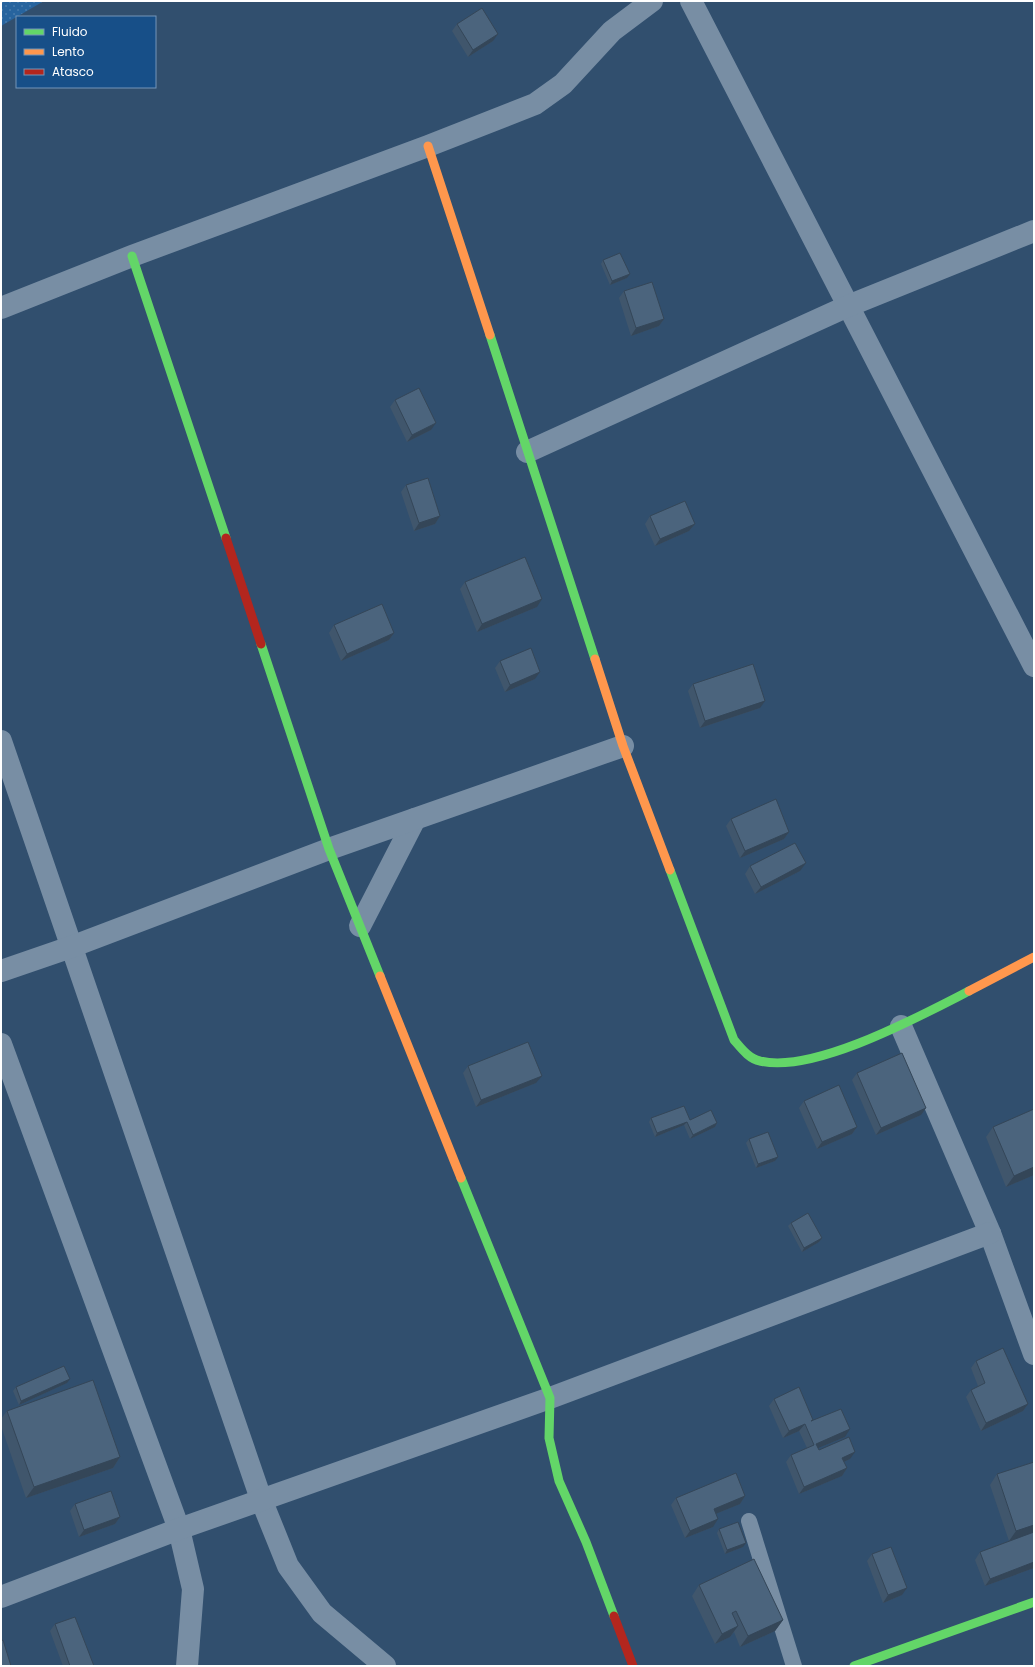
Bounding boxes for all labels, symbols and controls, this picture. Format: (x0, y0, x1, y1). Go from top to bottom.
legend (16, 16, 156, 88)
text: Fluido (52, 23, 88, 40)
text: Lento (52, 43, 85, 60)
text: Atasco (52, 63, 94, 80)

